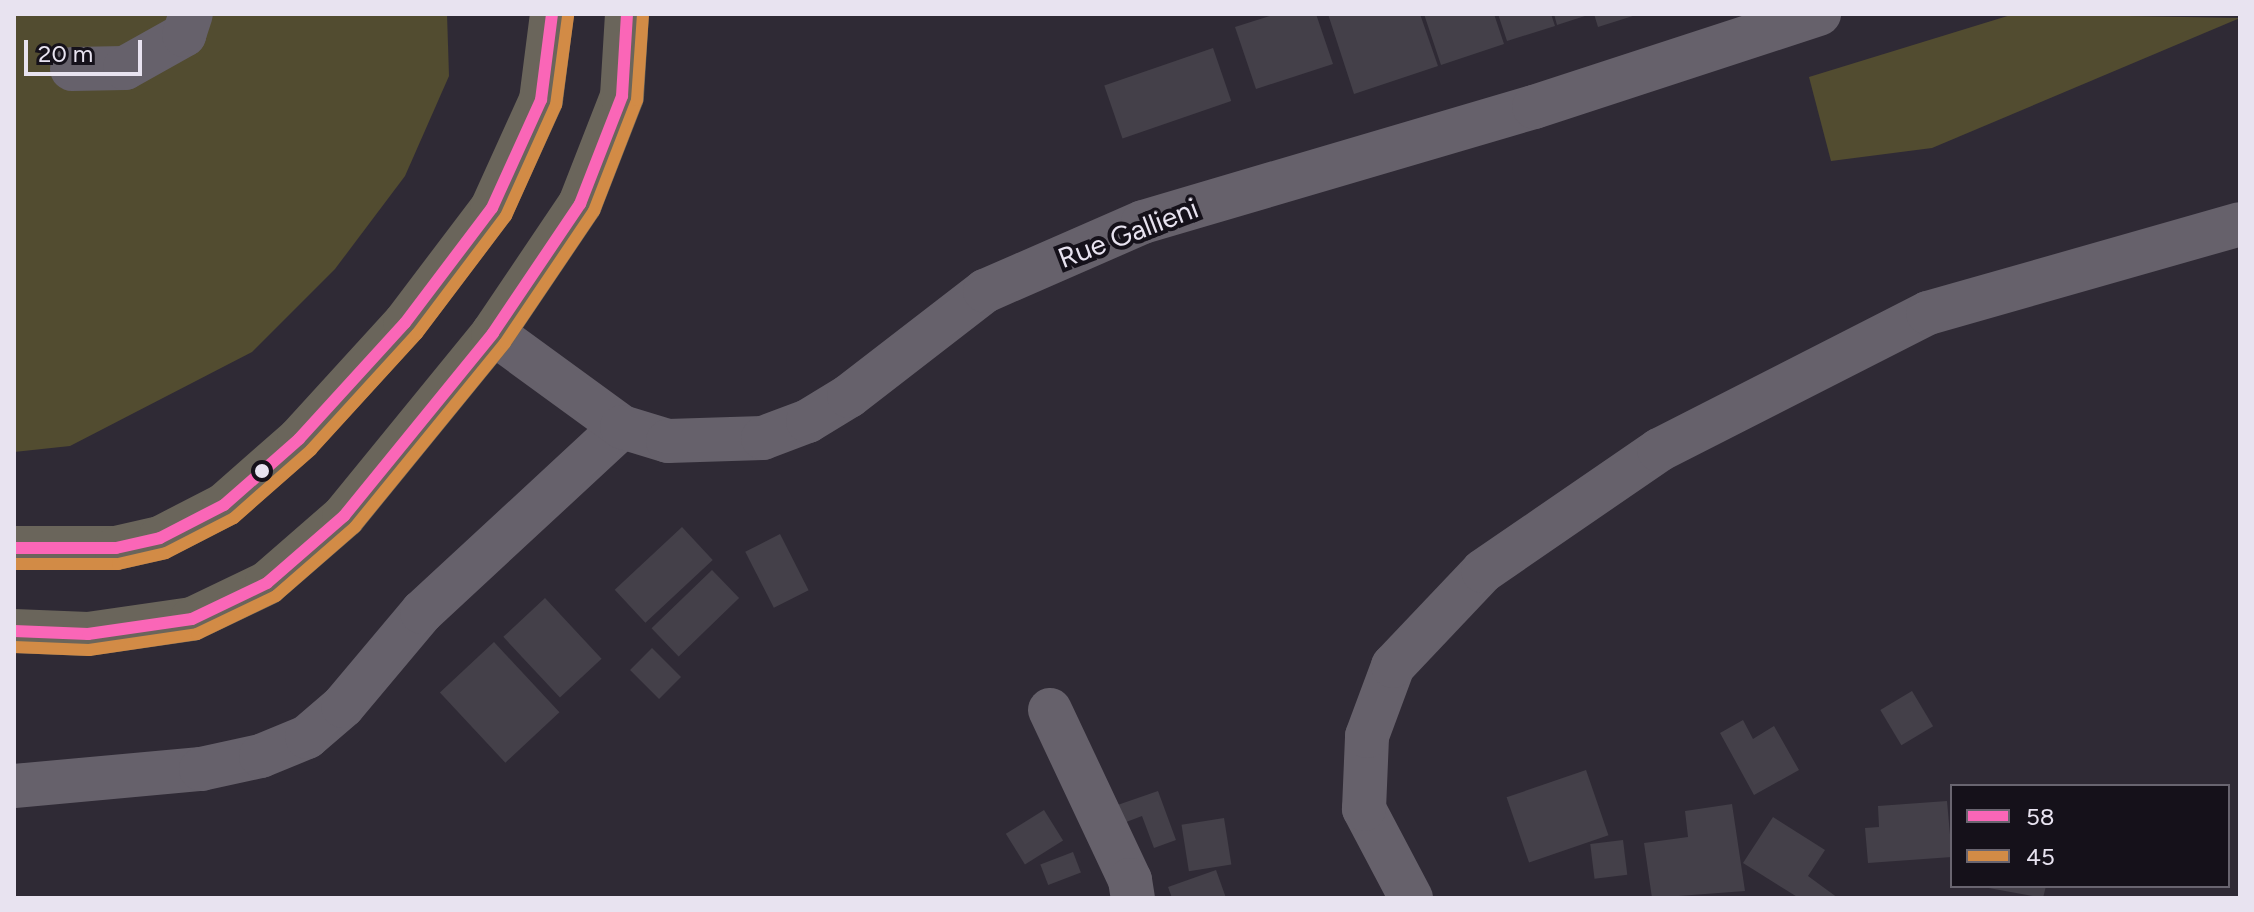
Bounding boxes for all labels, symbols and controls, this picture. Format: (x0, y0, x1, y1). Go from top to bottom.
scale bar (28, 24, 146, 74)
text: 20 m (38, 39, 93, 68)
street label: Rue Gallieni (1053, 191, 1203, 275)
unlabelled marker (254, 463, 270, 479)
legend (1950, 784, 2230, 888)
text: 58 (2026, 802, 2055, 831)
text: 45 (2026, 842, 2055, 871)

